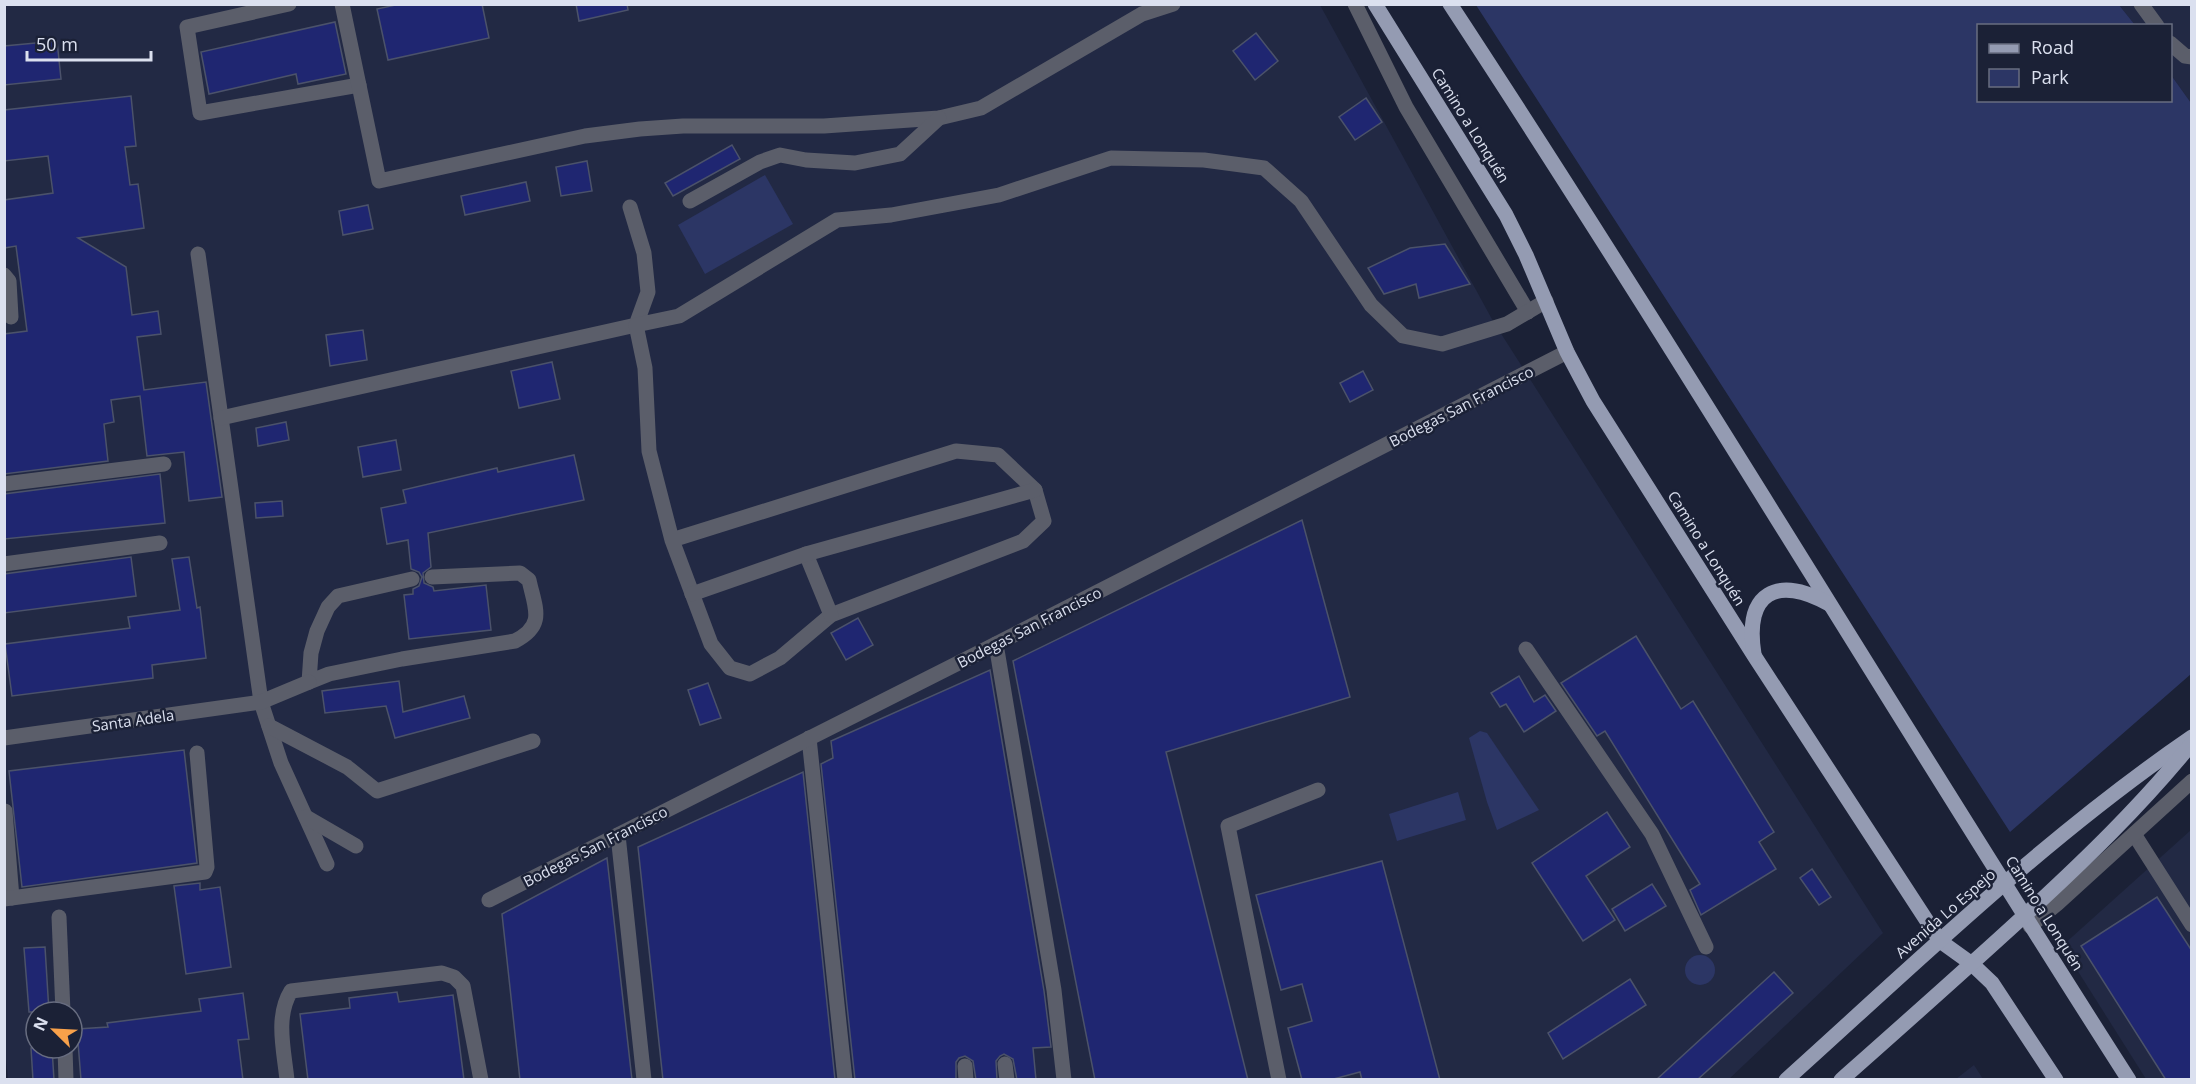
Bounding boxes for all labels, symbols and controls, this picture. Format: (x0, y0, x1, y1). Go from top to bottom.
scale bar (27, 24, 152, 62)
legend (1977, 24, 2172, 102)
text: 50 m (36, 32, 78, 56)
text: Road (2031, 35, 2074, 59)
street label: Camino a Lonquén (1428, 64, 1514, 186)
text: Park (2031, 65, 2069, 89)
street label: Bodegas San Francisco (1386, 361, 1536, 451)
street label: Camino a Lonquén (1664, 487, 1750, 609)
street label: Bodegas San Francisco (954, 582, 1104, 672)
street label: Santa Adela (91, 704, 175, 736)
street label: Bodegas San Francisco (520, 801, 670, 891)
street label: Camino a Lonquén (2002, 852, 2088, 974)
street label: Avenida Lo Espejo (1891, 864, 1999, 962)
north arrow (24, 1000, 84, 1060)
text: N (28, 1013, 53, 1034)

